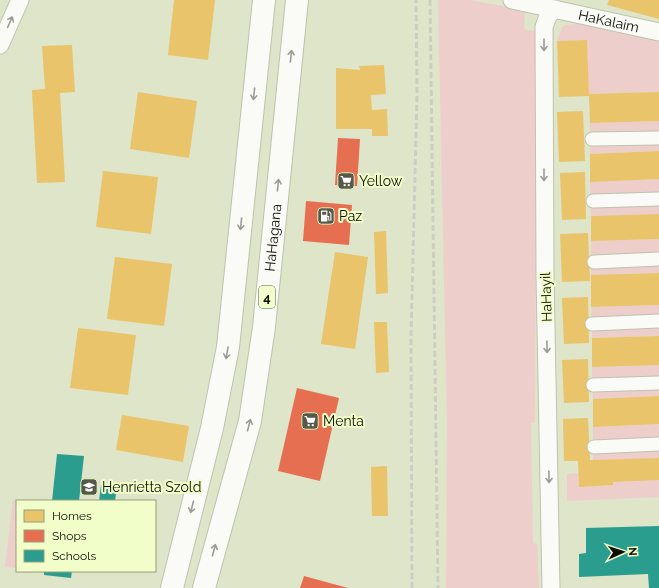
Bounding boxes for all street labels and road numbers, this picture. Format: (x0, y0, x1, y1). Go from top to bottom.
street label: HaKalaim (577, 7, 641, 35)
street label: HaHagana (262, 203, 284, 272)
street label: HaHayil (537, 272, 555, 322)
road number: 4 (259, 286, 275, 308)

